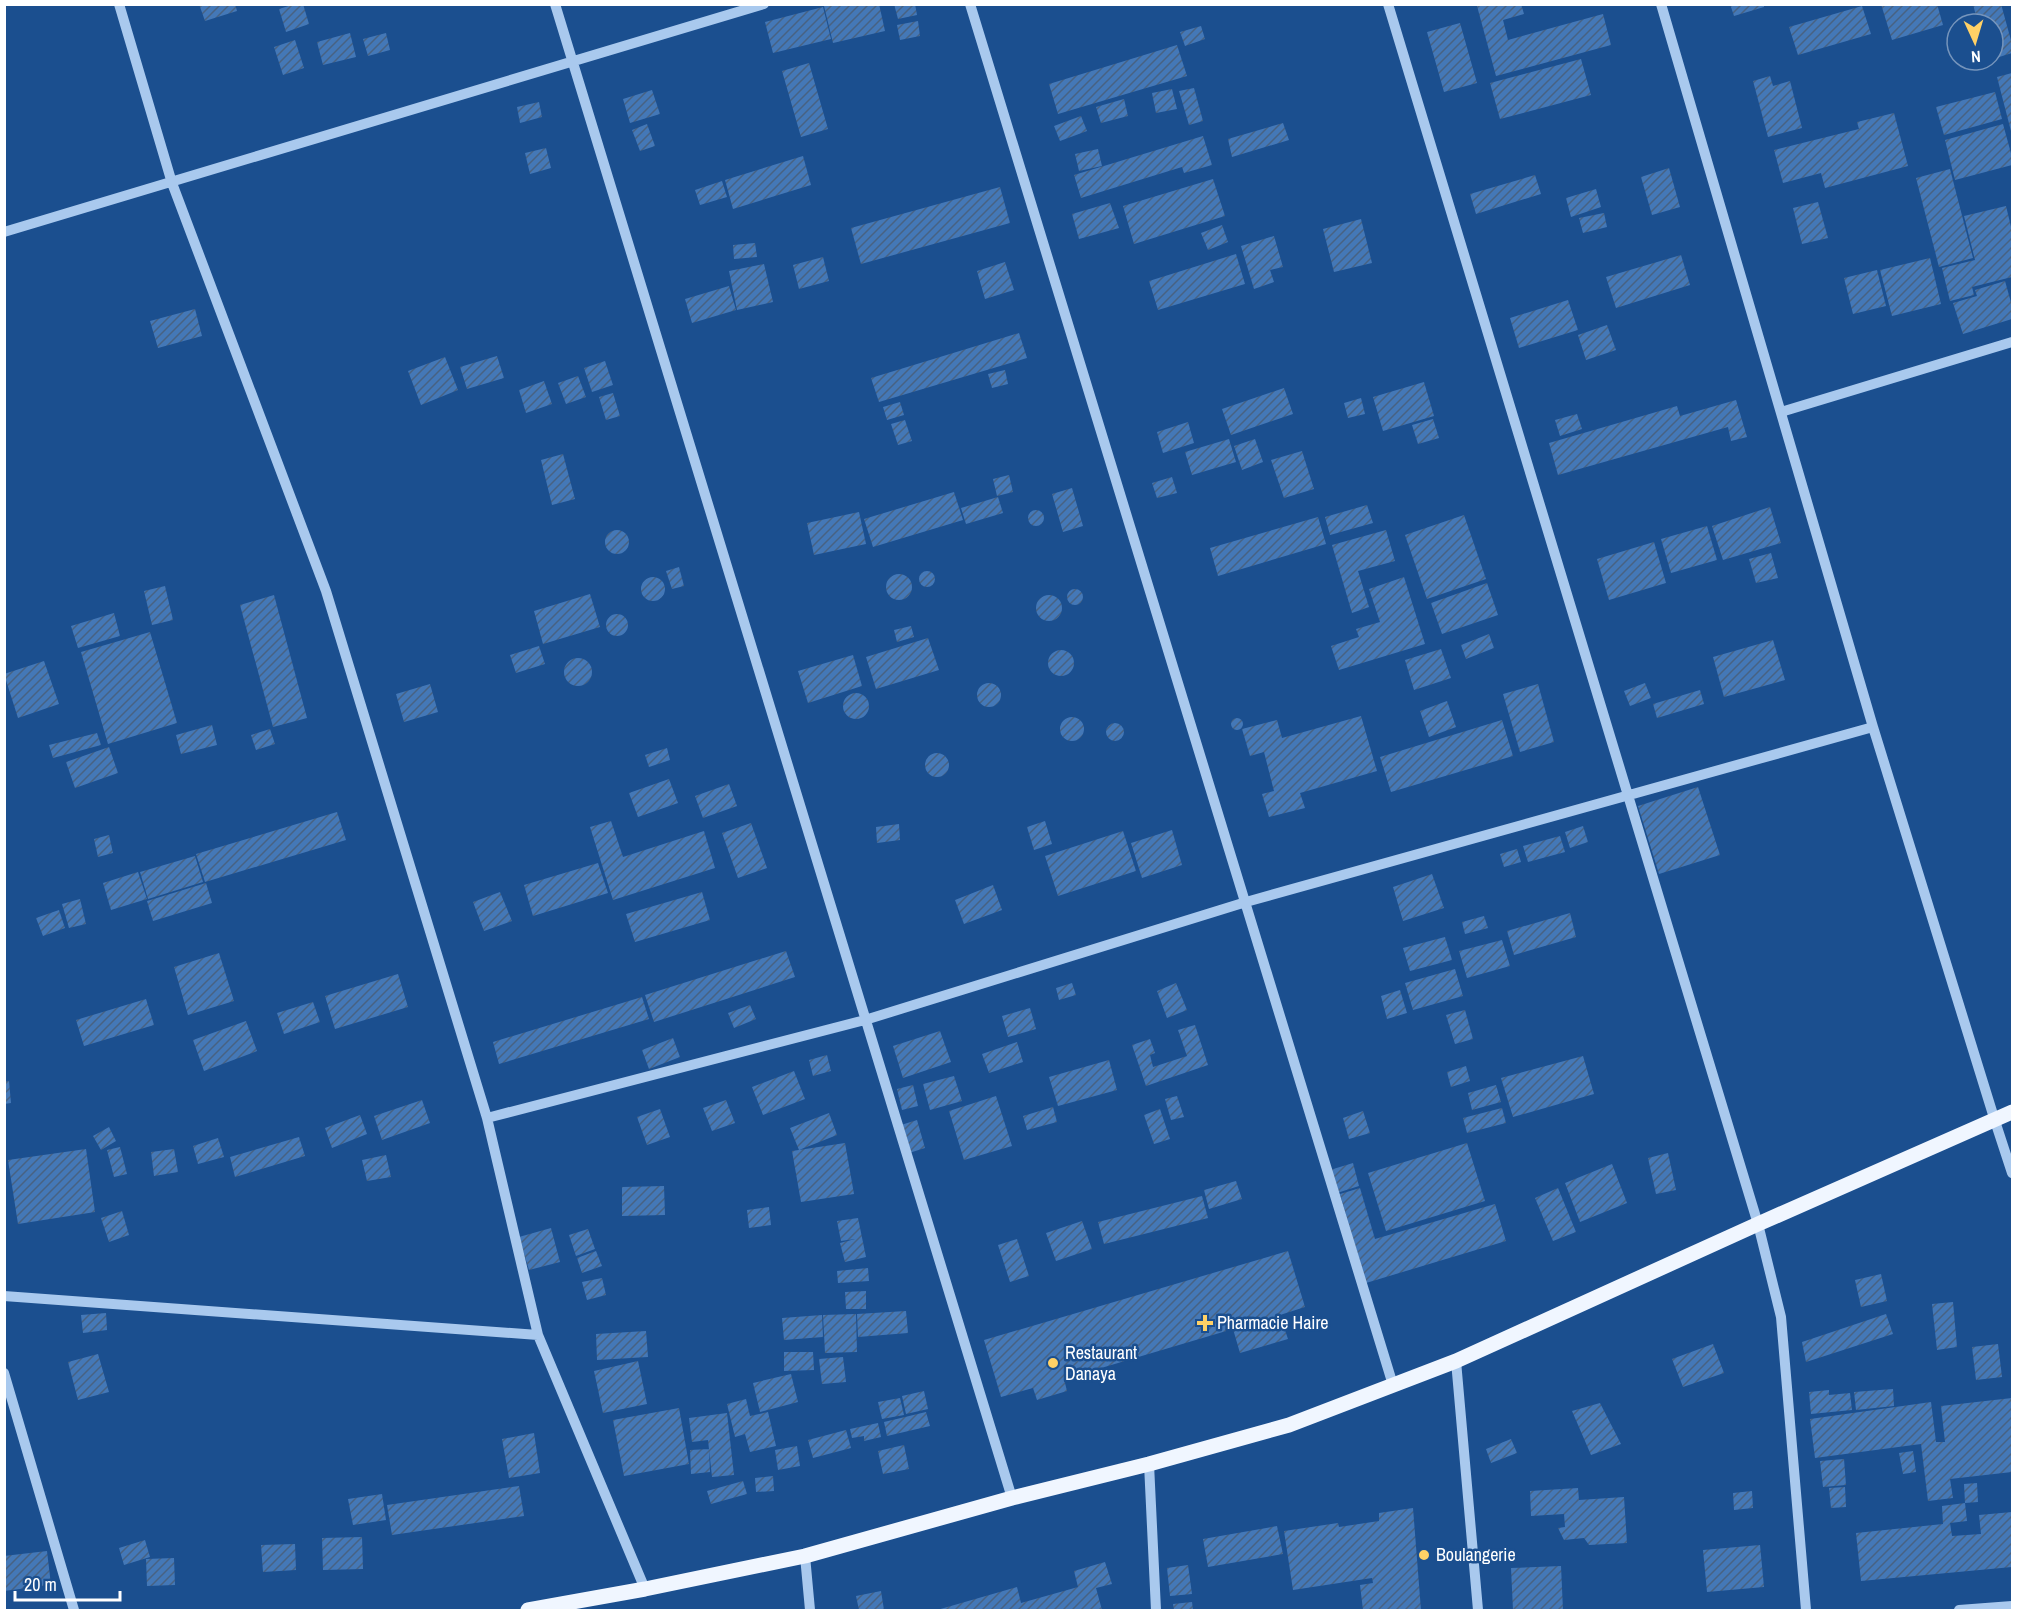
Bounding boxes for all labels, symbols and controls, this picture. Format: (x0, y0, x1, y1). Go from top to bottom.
north arrow (1945, 12, 2005, 72)
text: N (1971, 46, 1982, 68)
place label: Pharmacie Haire (1217, 1310, 1329, 1335)
marker: Pharmacie Haire (1198, 1316, 1212, 1330)
place label: Restaurant Danaya (1065, 1340, 1137, 1386)
marker: Restaurant Danaya (1046, 1356, 1060, 1370)
place label: Boulangerie (1436, 1542, 1516, 1567)
marker: Boulangerie (1417, 1548, 1431, 1562)
scale bar (15, 1564, 120, 1602)
text: 20 m (24, 1572, 57, 1597)

